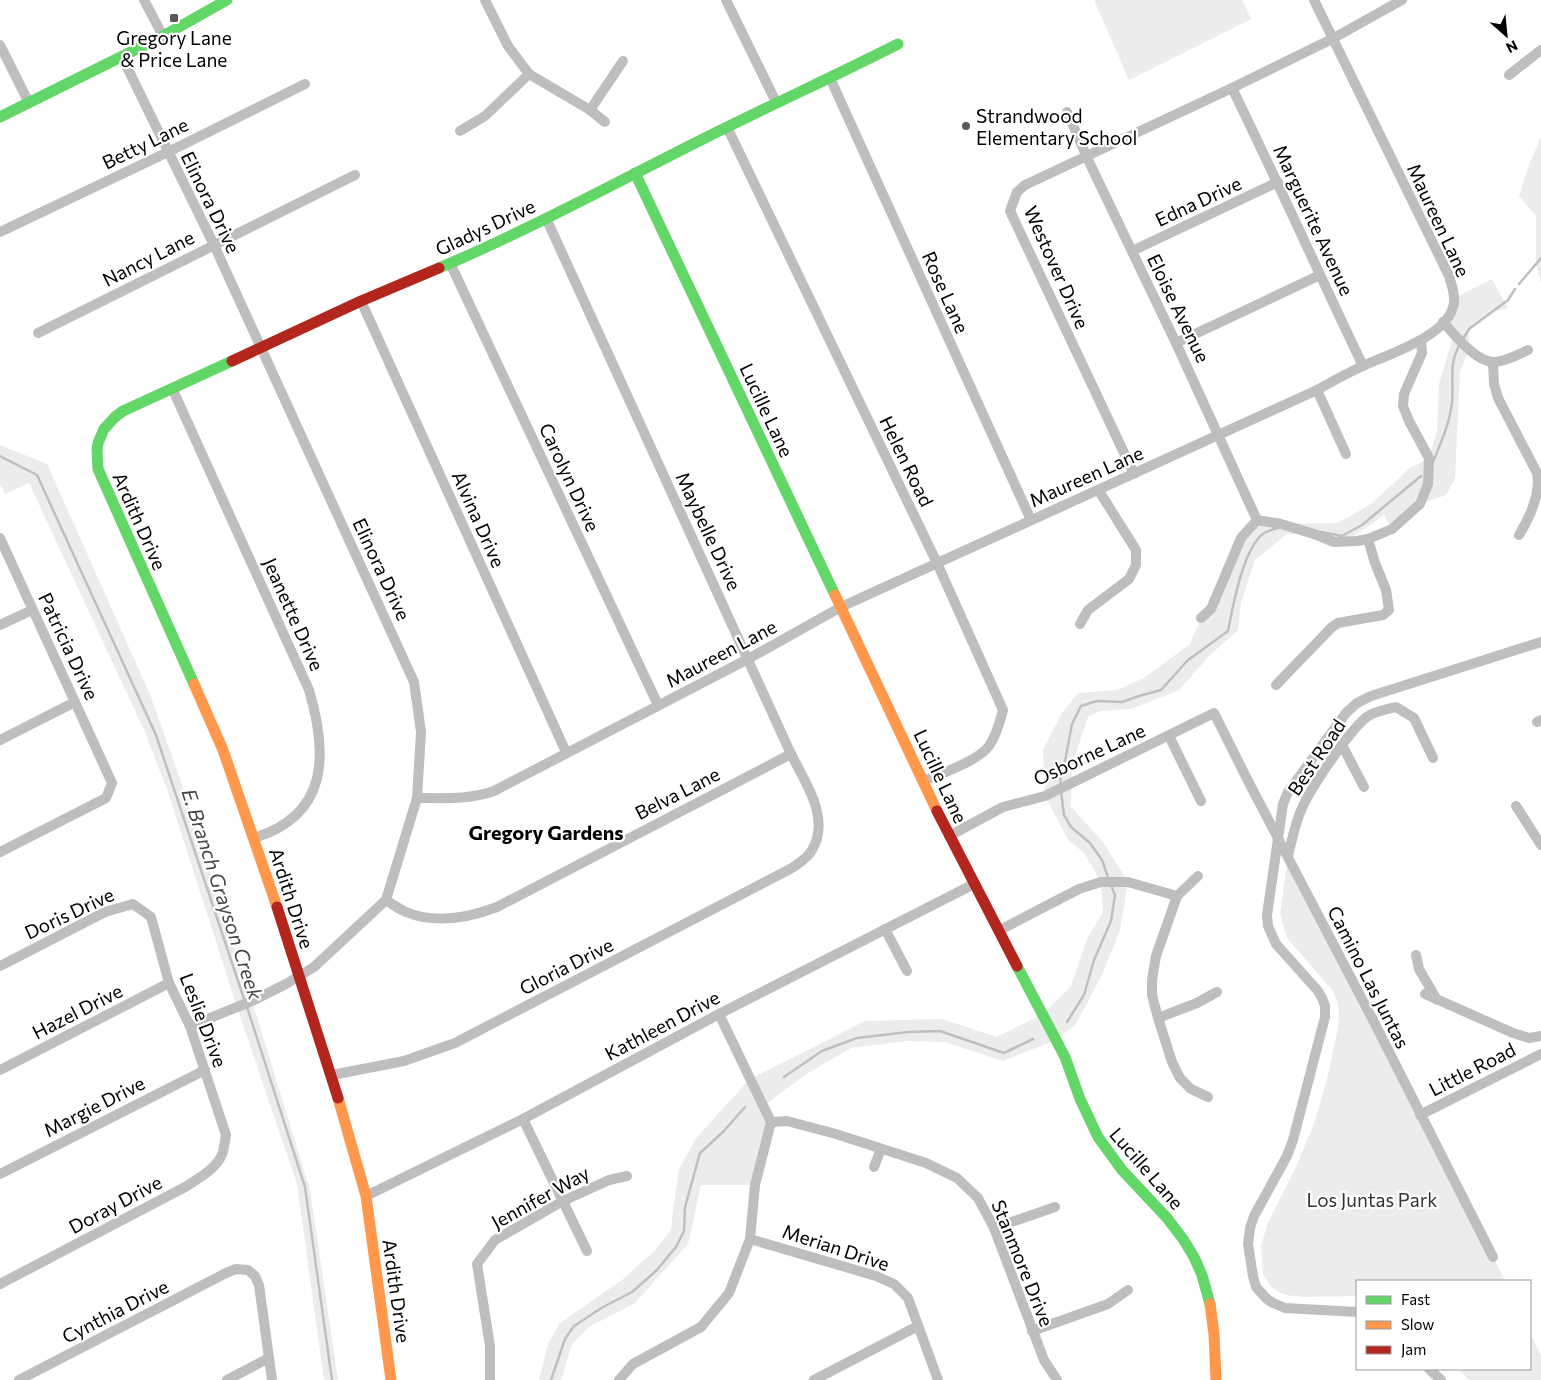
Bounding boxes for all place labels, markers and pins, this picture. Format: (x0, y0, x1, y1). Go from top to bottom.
marker: Gregory Lane & Price Lane (168, 12, 180, 24)
place label: Gregory Lane & Price Lane (116, 26, 232, 71)
place label: Strandwood Elementary School (976, 104, 1137, 149)
marker: Strandwood Elementary School (960, 120, 972, 132)

